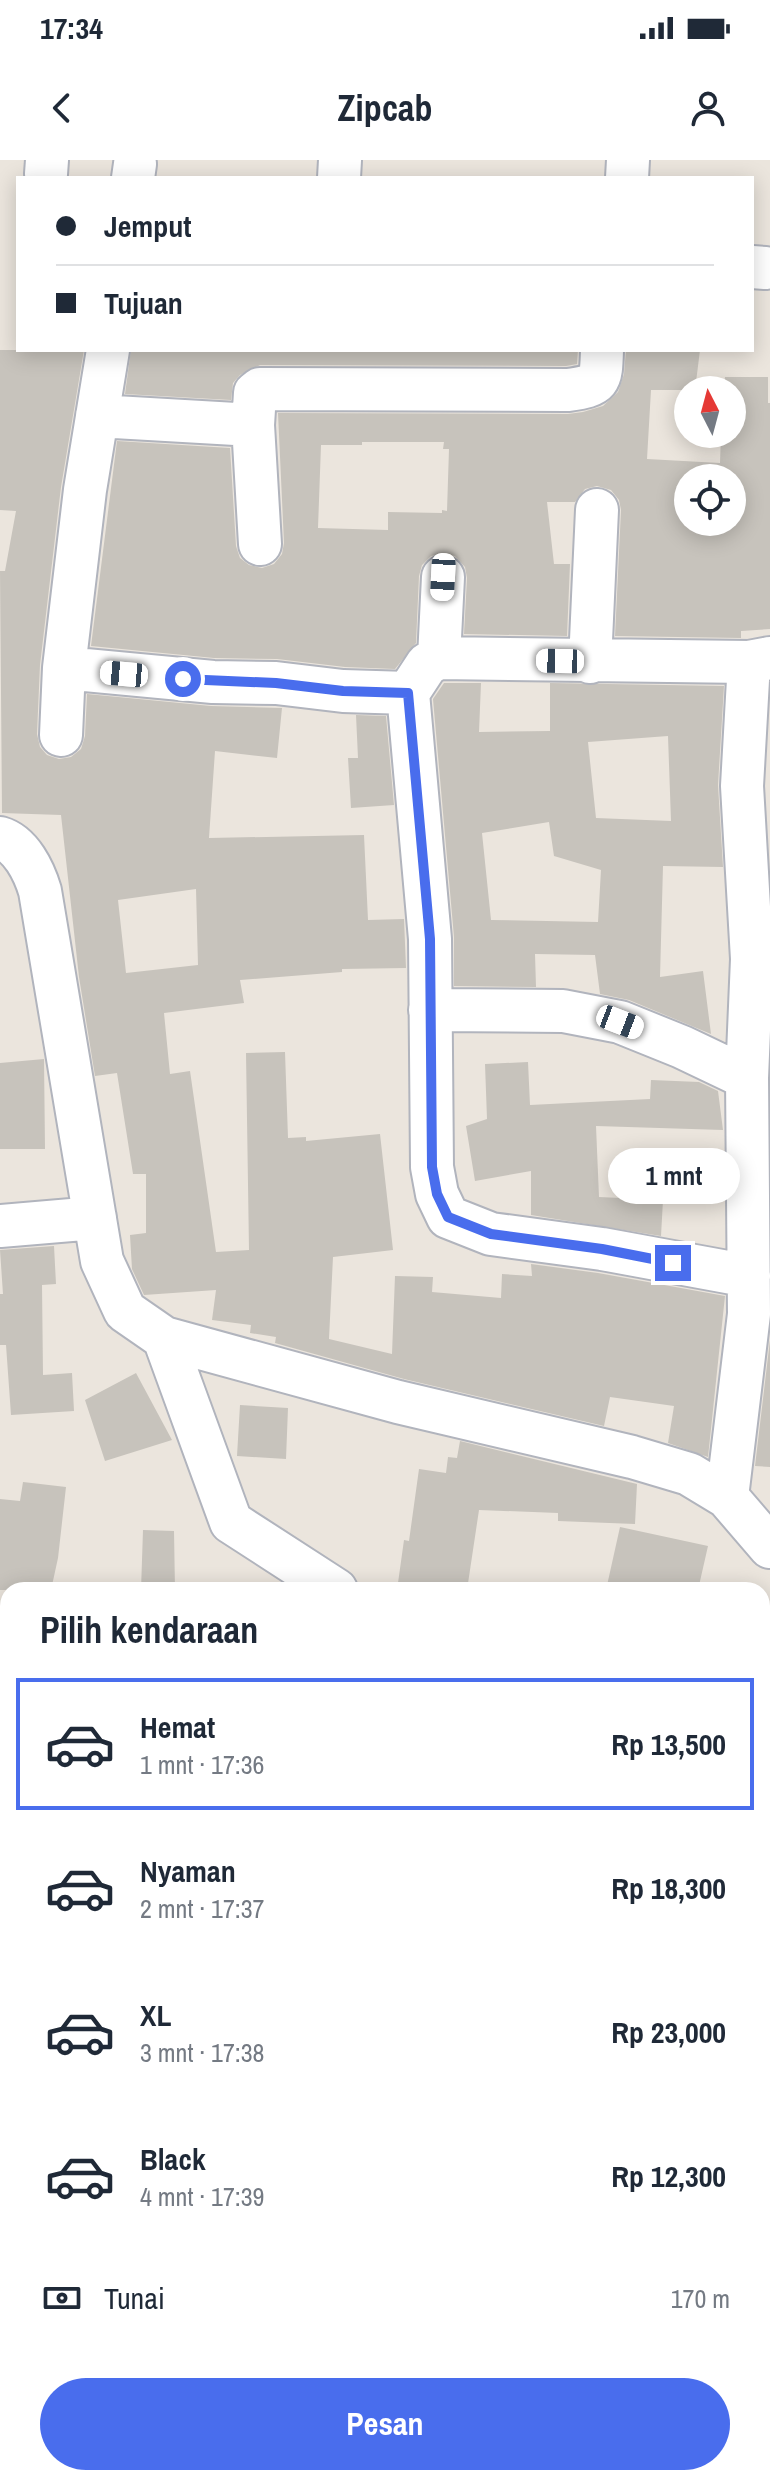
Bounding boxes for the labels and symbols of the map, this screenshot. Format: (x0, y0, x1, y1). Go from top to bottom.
north arrow (674, 376, 746, 448)
car (430, 552, 456, 602)
car (536, 649, 584, 673)
car (99, 660, 149, 688)
route start (165, 661, 201, 697)
car (593, 1002, 647, 1042)
callout: 1 mnt (607, 1147, 739, 1203)
route end (655, 1245, 691, 1281)

